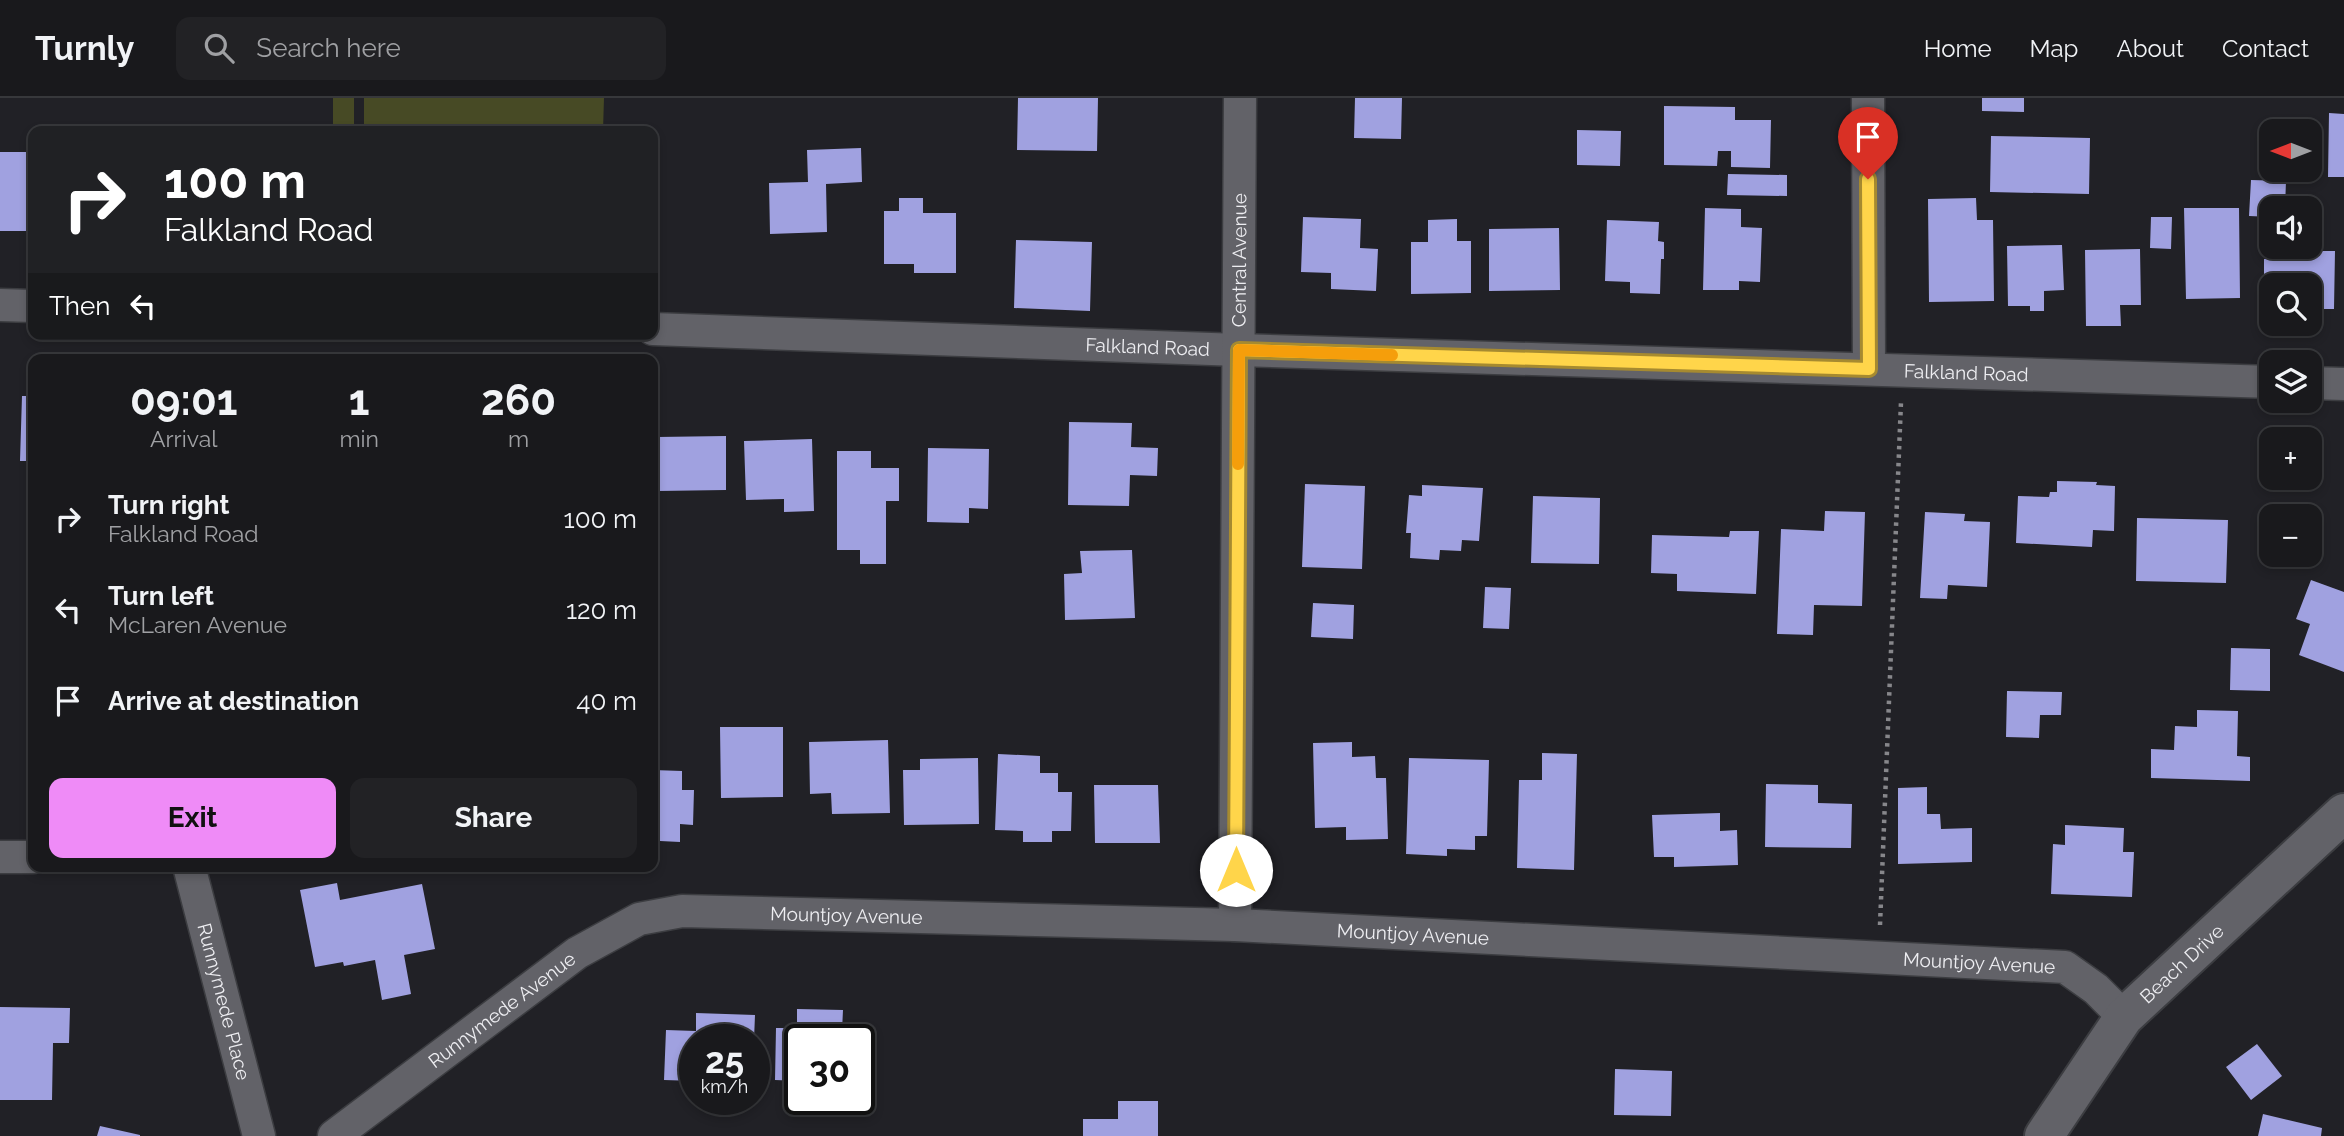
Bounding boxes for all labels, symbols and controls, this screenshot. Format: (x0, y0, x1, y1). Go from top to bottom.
search box (176, 17, 666, 80)
text: Turnly (35, 29, 134, 68)
icon: search (200, 29, 238, 67)
text: Search here (256, 33, 401, 63)
text: Home (1924, 34, 1992, 63)
text: Map (2030, 34, 2078, 63)
text: About (2116, 34, 2184, 63)
text: Contact (2222, 34, 2309, 63)
pin (1838, 107, 1898, 179)
icon: arrive (1849, 118, 1887, 156)
north arrow (2259, 119, 2322, 182)
map controls (2259, 119, 2322, 567)
text: 100 m (164, 152, 306, 209)
icon: right (49, 154, 140, 245)
street label: Central Avenue (1228, 193, 1250, 327)
button: sound (2259, 196, 2322, 259)
text: Falkland Road (164, 211, 373, 248)
button: search (2259, 273, 2322, 336)
icon: left (124, 287, 162, 325)
text: Then (49, 291, 110, 321)
street label: Falkland Road (1085, 334, 1210, 360)
button: layers (2259, 350, 2322, 413)
street label: Falkland Road (1904, 360, 2029, 385)
text: 09:01 (130, 376, 237, 425)
text: 1 (349, 376, 370, 425)
text: 260 (481, 376, 556, 425)
text: Arrival (150, 425, 217, 452)
text: min (339, 425, 379, 452)
text: m (508, 425, 529, 452)
button: + (2259, 427, 2322, 490)
text: Turn right (108, 490, 229, 520)
icon: right (49, 500, 87, 538)
text: 100 m (564, 504, 637, 534)
button: − (2259, 504, 2322, 567)
text: Falkland Road (108, 520, 259, 547)
text: Turn left (108, 581, 214, 611)
icon: left (49, 591, 87, 629)
text: 120 m (566, 595, 637, 625)
text: McLaren Avenue (108, 611, 287, 638)
icon: arrive (49, 682, 87, 720)
text: Arrive at destination (108, 686, 359, 716)
text: 40 m (576, 686, 637, 716)
button: Exit (49, 778, 336, 858)
button: Share (350, 778, 637, 858)
position arrow (1199, 833, 1273, 907)
street label: Mountjoy Avenue (770, 902, 923, 928)
street label: Mountjoy Avenue (1336, 919, 1490, 949)
street label: Beach Drive (2135, 919, 2228, 1008)
street label: Runnymede Place (193, 921, 255, 1082)
street label: Runnymede Avenue (424, 947, 580, 1072)
street label: Mountjoy Avenue (1903, 948, 2056, 977)
speed limit sign: 30 (784, 1024, 875, 1115)
text: 25 (705, 1040, 744, 1081)
text: km/h (701, 1076, 748, 1097)

